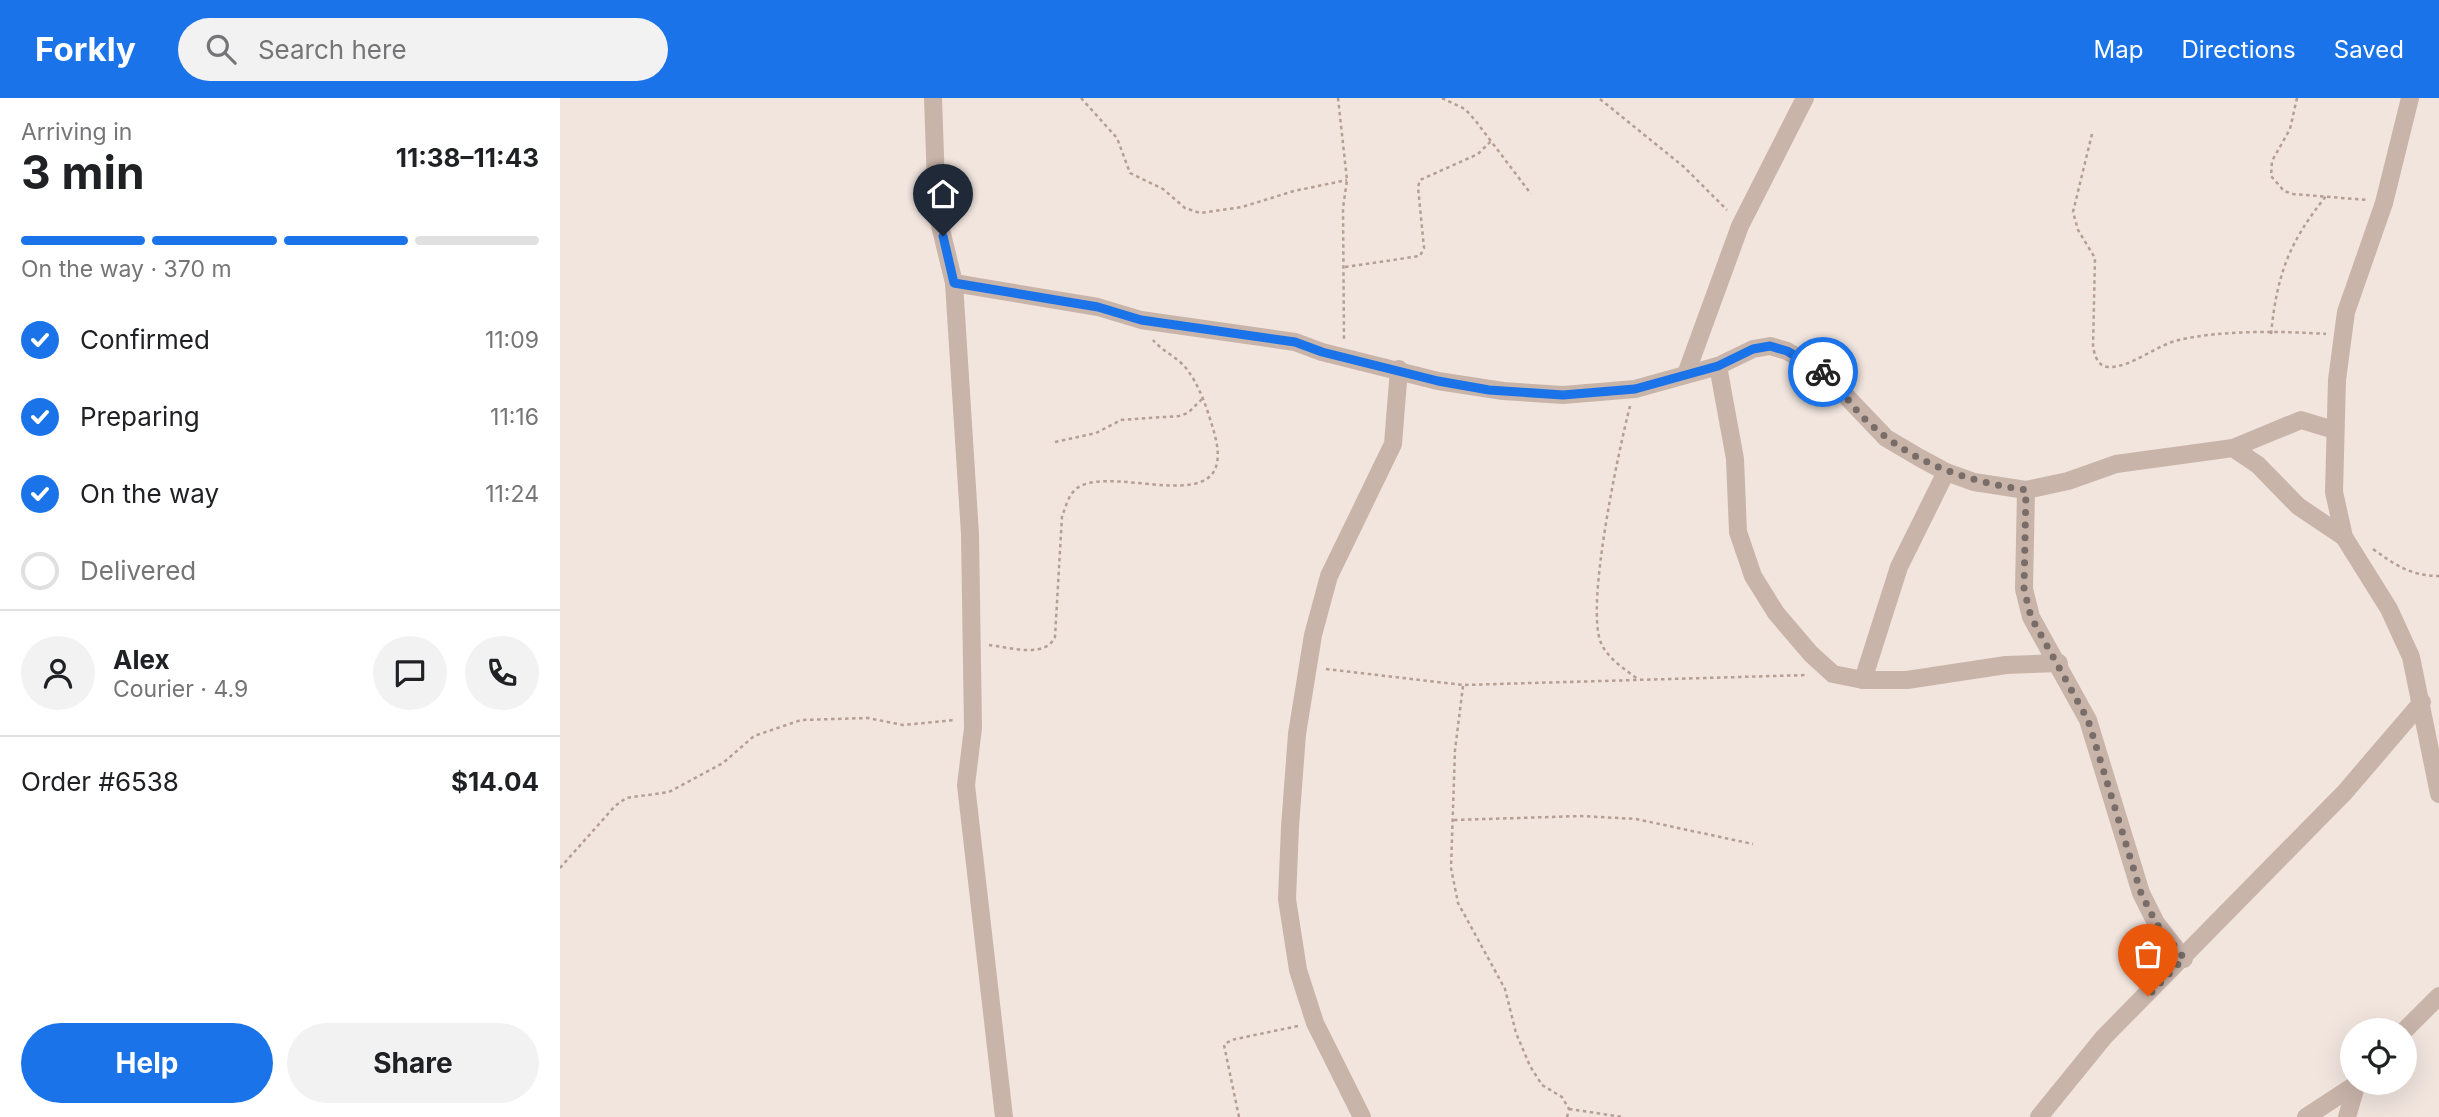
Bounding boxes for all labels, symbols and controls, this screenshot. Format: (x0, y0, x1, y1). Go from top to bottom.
search box (178, 18, 668, 81)
text: Forkly (35, 29, 136, 69)
icon: search (202, 30, 240, 68)
text: Search here (258, 34, 407, 65)
text: Map (2094, 35, 2143, 64)
text: Directions (2181, 35, 2296, 64)
text: Saved (2334, 35, 2404, 64)
text: Arriving in (21, 118, 132, 146)
text: 11:38–11:43 (396, 142, 539, 173)
text: 3 min (21, 144, 145, 200)
pin (913, 164, 973, 236)
icon: home (924, 175, 962, 213)
text: On the way · 370 m (21, 255, 232, 283)
icon: check (21, 321, 59, 359)
text: Confirmed (80, 324, 210, 355)
text: 11:09 (485, 326, 539, 354)
courier (1788, 337, 1858, 407)
icon: bike (1804, 353, 1842, 391)
icon: check (21, 398, 59, 436)
text: Preparing (80, 401, 200, 432)
text: 11:16 (490, 403, 539, 431)
icon: check (21, 475, 59, 513)
text: On the way (80, 478, 219, 509)
text: 11:24 (485, 480, 539, 508)
text: Delivered (80, 555, 196, 586)
button: person (21, 636, 95, 710)
button: chat (373, 636, 447, 710)
button: phone (465, 636, 539, 710)
text: Alex (113, 644, 170, 675)
text: Courier · 4.9 (113, 675, 248, 703)
text: Order #6538 (21, 766, 179, 797)
text: $14.04 (451, 766, 539, 797)
pin (2118, 924, 2178, 996)
icon: bag (2129, 935, 2167, 973)
map controls (2340, 1018, 2417, 1095)
button: locate (2340, 1018, 2417, 1095)
button: Help (21, 1023, 273, 1103)
button: Share (287, 1023, 539, 1103)

